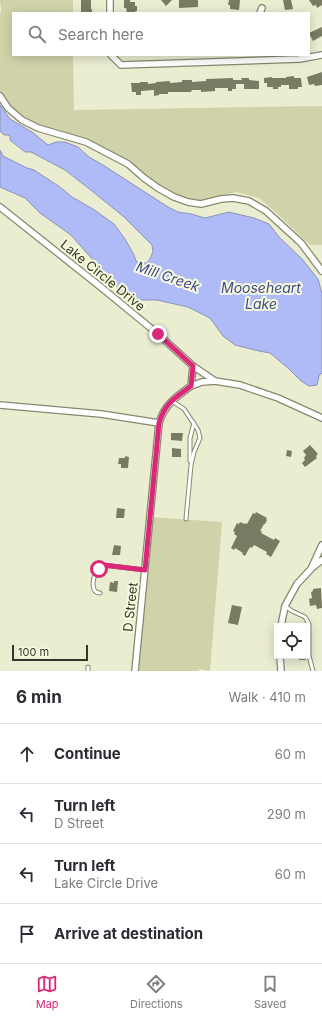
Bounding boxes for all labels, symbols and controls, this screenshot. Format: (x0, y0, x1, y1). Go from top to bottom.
search box (12, 12, 310, 56)
icon: search (26, 23, 48, 45)
text: Search here (58, 25, 144, 44)
street label: Lake Circle Drive (58, 236, 148, 314)
water label: Mill Creek (134, 257, 202, 295)
water label: Mooseheart Lake (221, 279, 301, 312)
route end (149, 325, 167, 343)
route start (90, 560, 108, 578)
street label: D Street (119, 581, 141, 633)
map controls (274, 623, 310, 659)
button: locate (274, 623, 310, 659)
scale bar (12, 643, 88, 662)
text: 100 m (18, 645, 49, 659)
text: 6 min (16, 687, 62, 707)
text: Walk · 410 m (229, 689, 306, 705)
icon: ahead (16, 743, 38, 765)
text: Continue (54, 744, 121, 763)
text: 60 m (275, 746, 306, 762)
text: Turn left (54, 796, 115, 815)
icon: left (16, 803, 38, 825)
text: 290 m (267, 806, 306, 822)
text: D Street (54, 815, 104, 831)
text: Turn left (54, 856, 115, 875)
icon: left (16, 863, 38, 885)
text: 60 m (275, 866, 306, 882)
text: Lake Circle Drive (54, 875, 158, 891)
icon: arrive (16, 923, 38, 945)
text: Arrive at destination (54, 924, 203, 943)
tab: Map (36, 973, 59, 1011)
tab: Directions (130, 973, 183, 1011)
tab: Saved (254, 973, 286, 1011)

